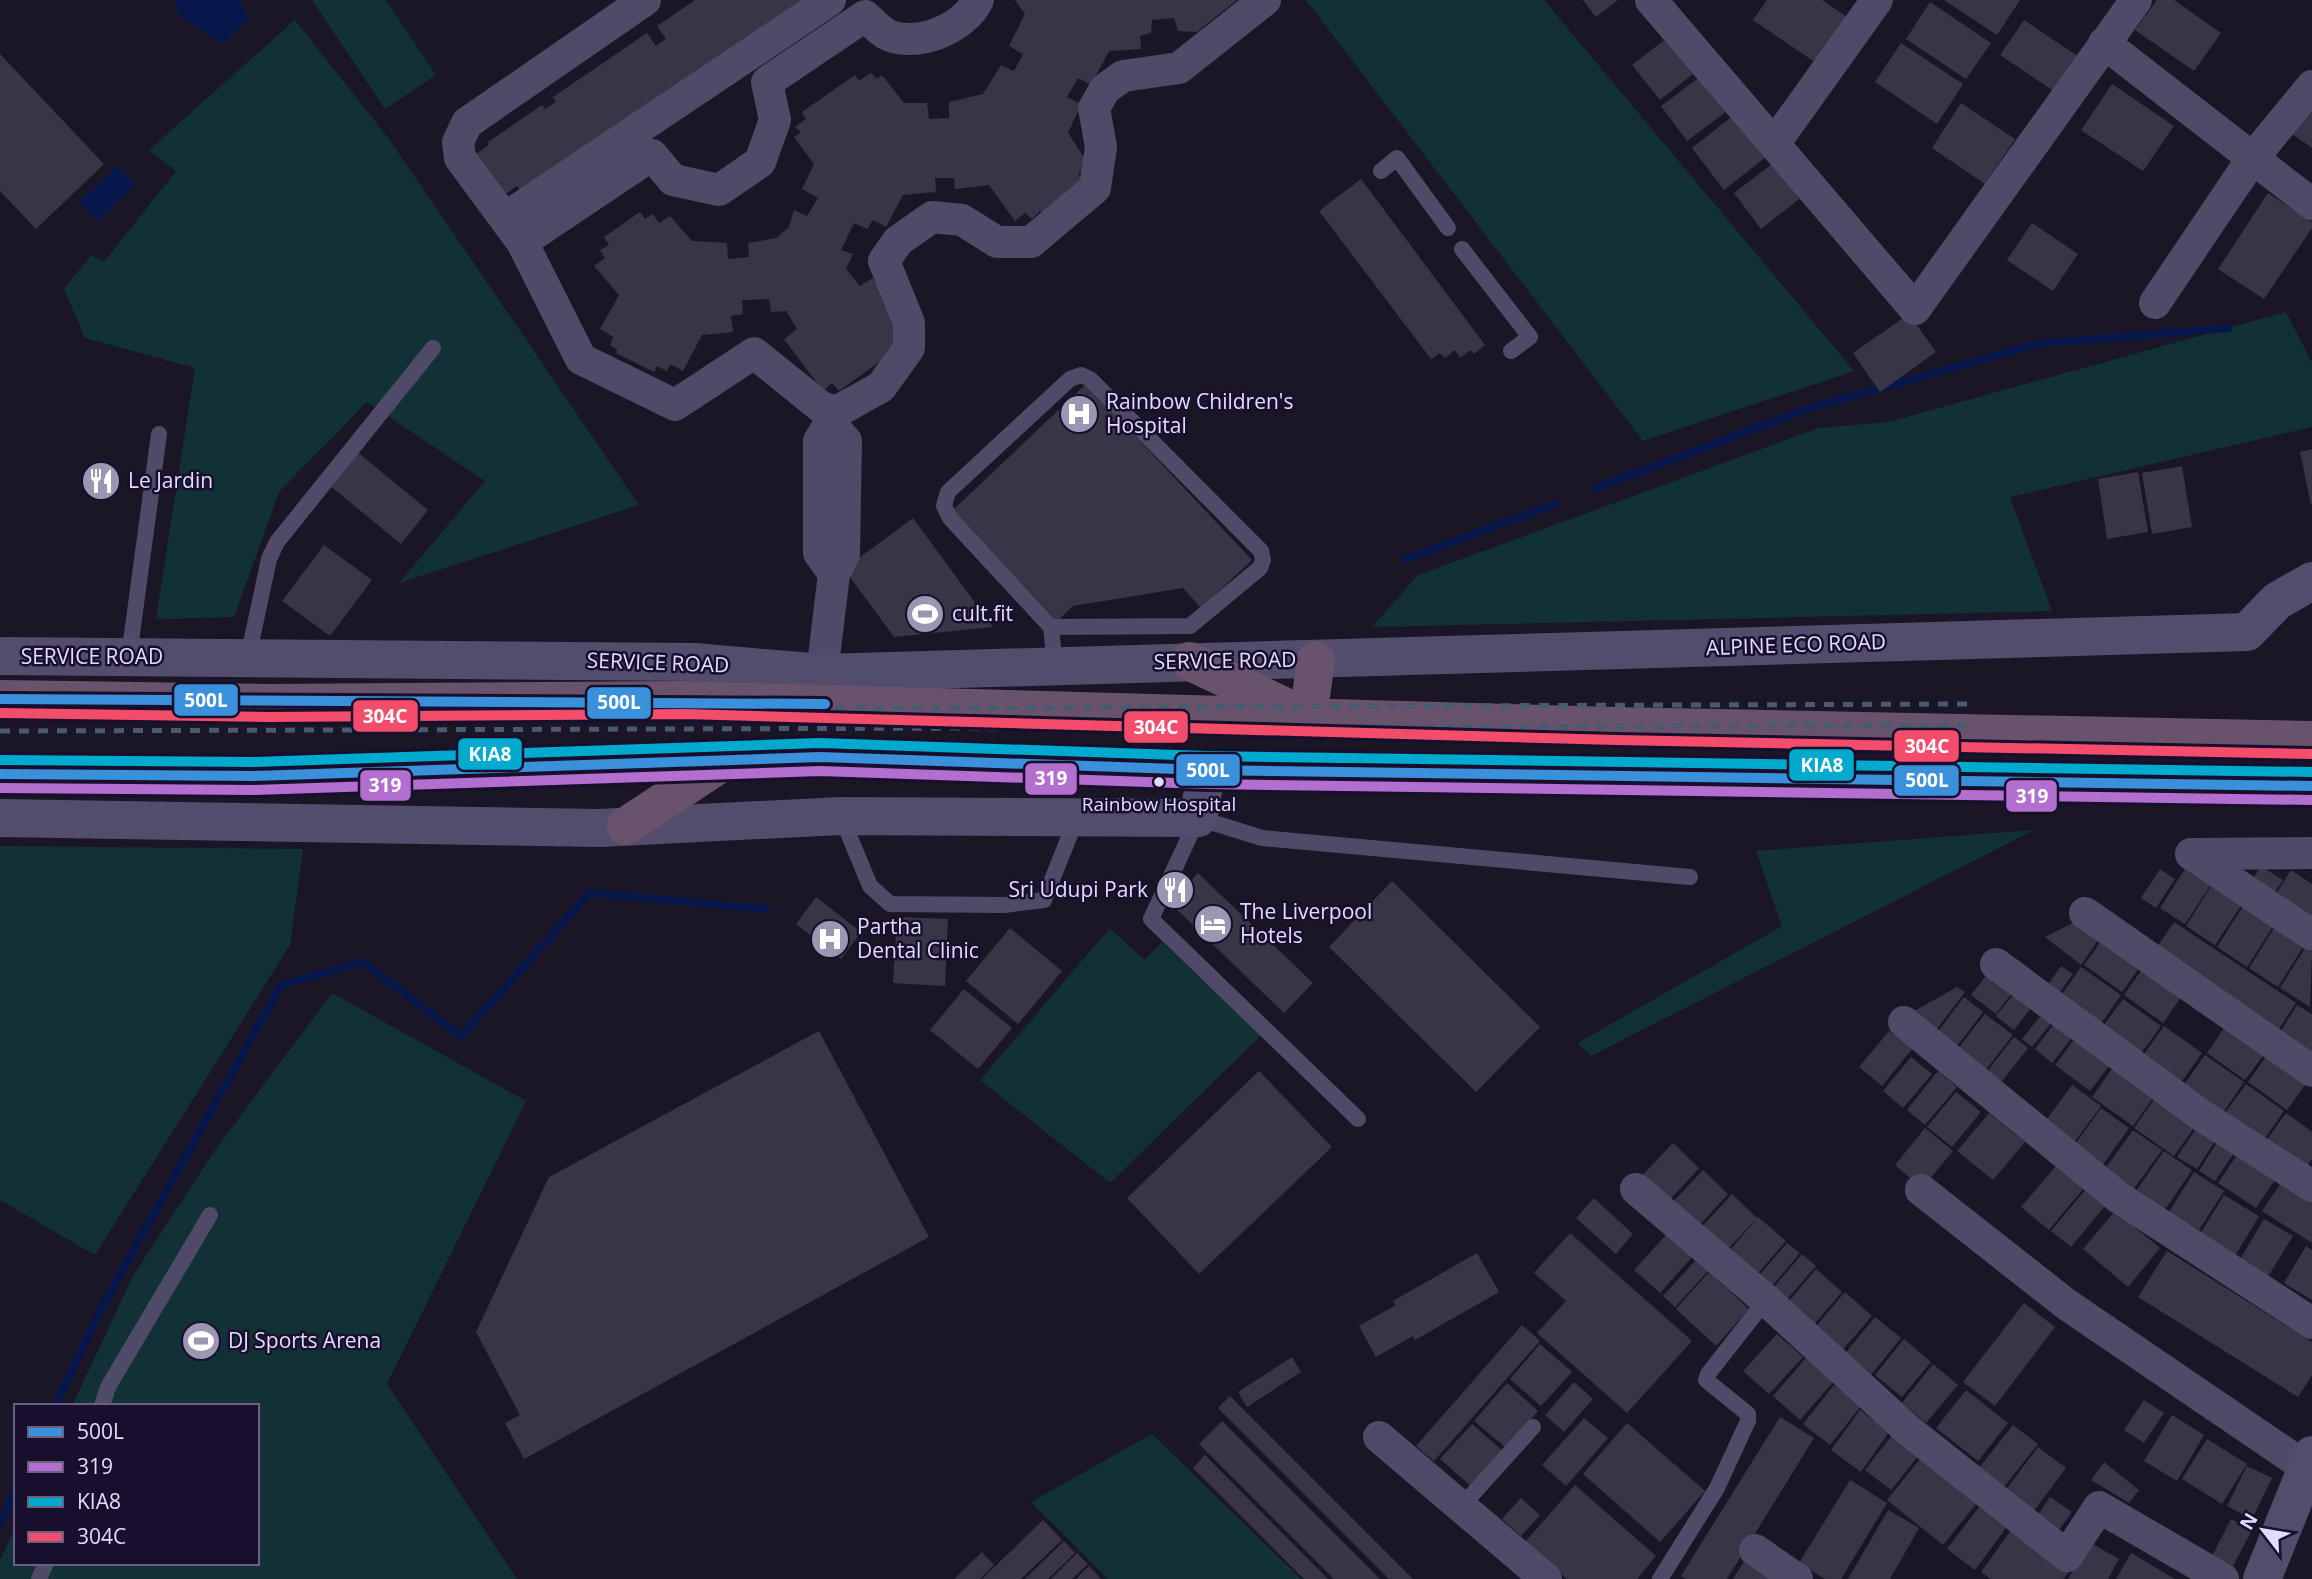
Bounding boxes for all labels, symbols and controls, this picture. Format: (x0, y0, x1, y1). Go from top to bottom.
place label: Rainbow Children's Hospital (1106, 387, 1293, 439)
hospital icon: Rainbow Children's Hospital (1058, 393, 1100, 435)
restaurant icon: Le Jardin (80, 460, 122, 502)
place label: Le Jardin (128, 466, 213, 494)
sports icon: cult.fit (904, 593, 946, 635)
place label: cult.fit (952, 599, 1013, 627)
street label: ALPINE ECO ROAD (1705, 627, 1886, 661)
street label: SERVICE ROAD (21, 642, 163, 670)
street label: SERVICE ROAD (1153, 645, 1297, 675)
street label: SERVICE ROAD (586, 646, 730, 678)
line badge: 500L (173, 683, 239, 717)
line badge: 500L (586, 686, 652, 720)
text: 500L (184, 687, 228, 713)
text: 500L (597, 689, 641, 715)
line badge: 304C (352, 699, 419, 733)
text: 304C (363, 703, 407, 729)
line badge: 304C (1123, 710, 1189, 744)
text: 304C (1134, 714, 1178, 740)
line badge: 304C (1893, 729, 1960, 763)
text: 304C (1905, 733, 1949, 759)
line badge: KIA8 (457, 737, 523, 771)
text: KIA8 (469, 741, 512, 767)
line badge: KIA8 (1788, 748, 1855, 782)
text: KIA8 (1801, 752, 1844, 778)
line badge: 500L (1175, 753, 1241, 787)
text: 500L (1186, 757, 1230, 783)
line badge: 319 (1024, 762, 1078, 796)
line badge: 500L (1893, 764, 1960, 797)
text: 319 (1035, 765, 1067, 791)
text: 500L (1905, 767, 1949, 793)
line badge: 319 (359, 769, 412, 802)
text: 319 (369, 772, 401, 798)
marker: Rainbow Hospital (1152, 775, 1166, 789)
line badge: 319 (2005, 779, 2058, 813)
text: 319 (2016, 783, 2048, 809)
place label: Rainbow Hospital (1082, 791, 1236, 817)
restaurant icon: Sri Udupi Park (1154, 869, 1196, 911)
place label: Sri Udupi Park (1009, 875, 1148, 903)
place label: The Liverpool Hotels (1240, 897, 1372, 949)
hotel icon: The Liverpool Hotels (1192, 903, 1234, 945)
place label: Partha Dental Clinic (857, 912, 979, 964)
hospital icon: Partha Dental Clinic (809, 918, 851, 960)
sports icon: DJ Sports Arena (180, 1320, 222, 1362)
place label: DJ Sports Arena (228, 1326, 381, 1354)
legend (14, 1404, 259, 1565)
text: 500L (77, 1417, 124, 1445)
text: 319 (77, 1452, 113, 1480)
text: KIA8 (77, 1487, 121, 1515)
north arrow (2228, 1495, 2298, 1565)
text: N (2233, 1508, 2264, 1535)
text: 304C (77, 1522, 126, 1550)

